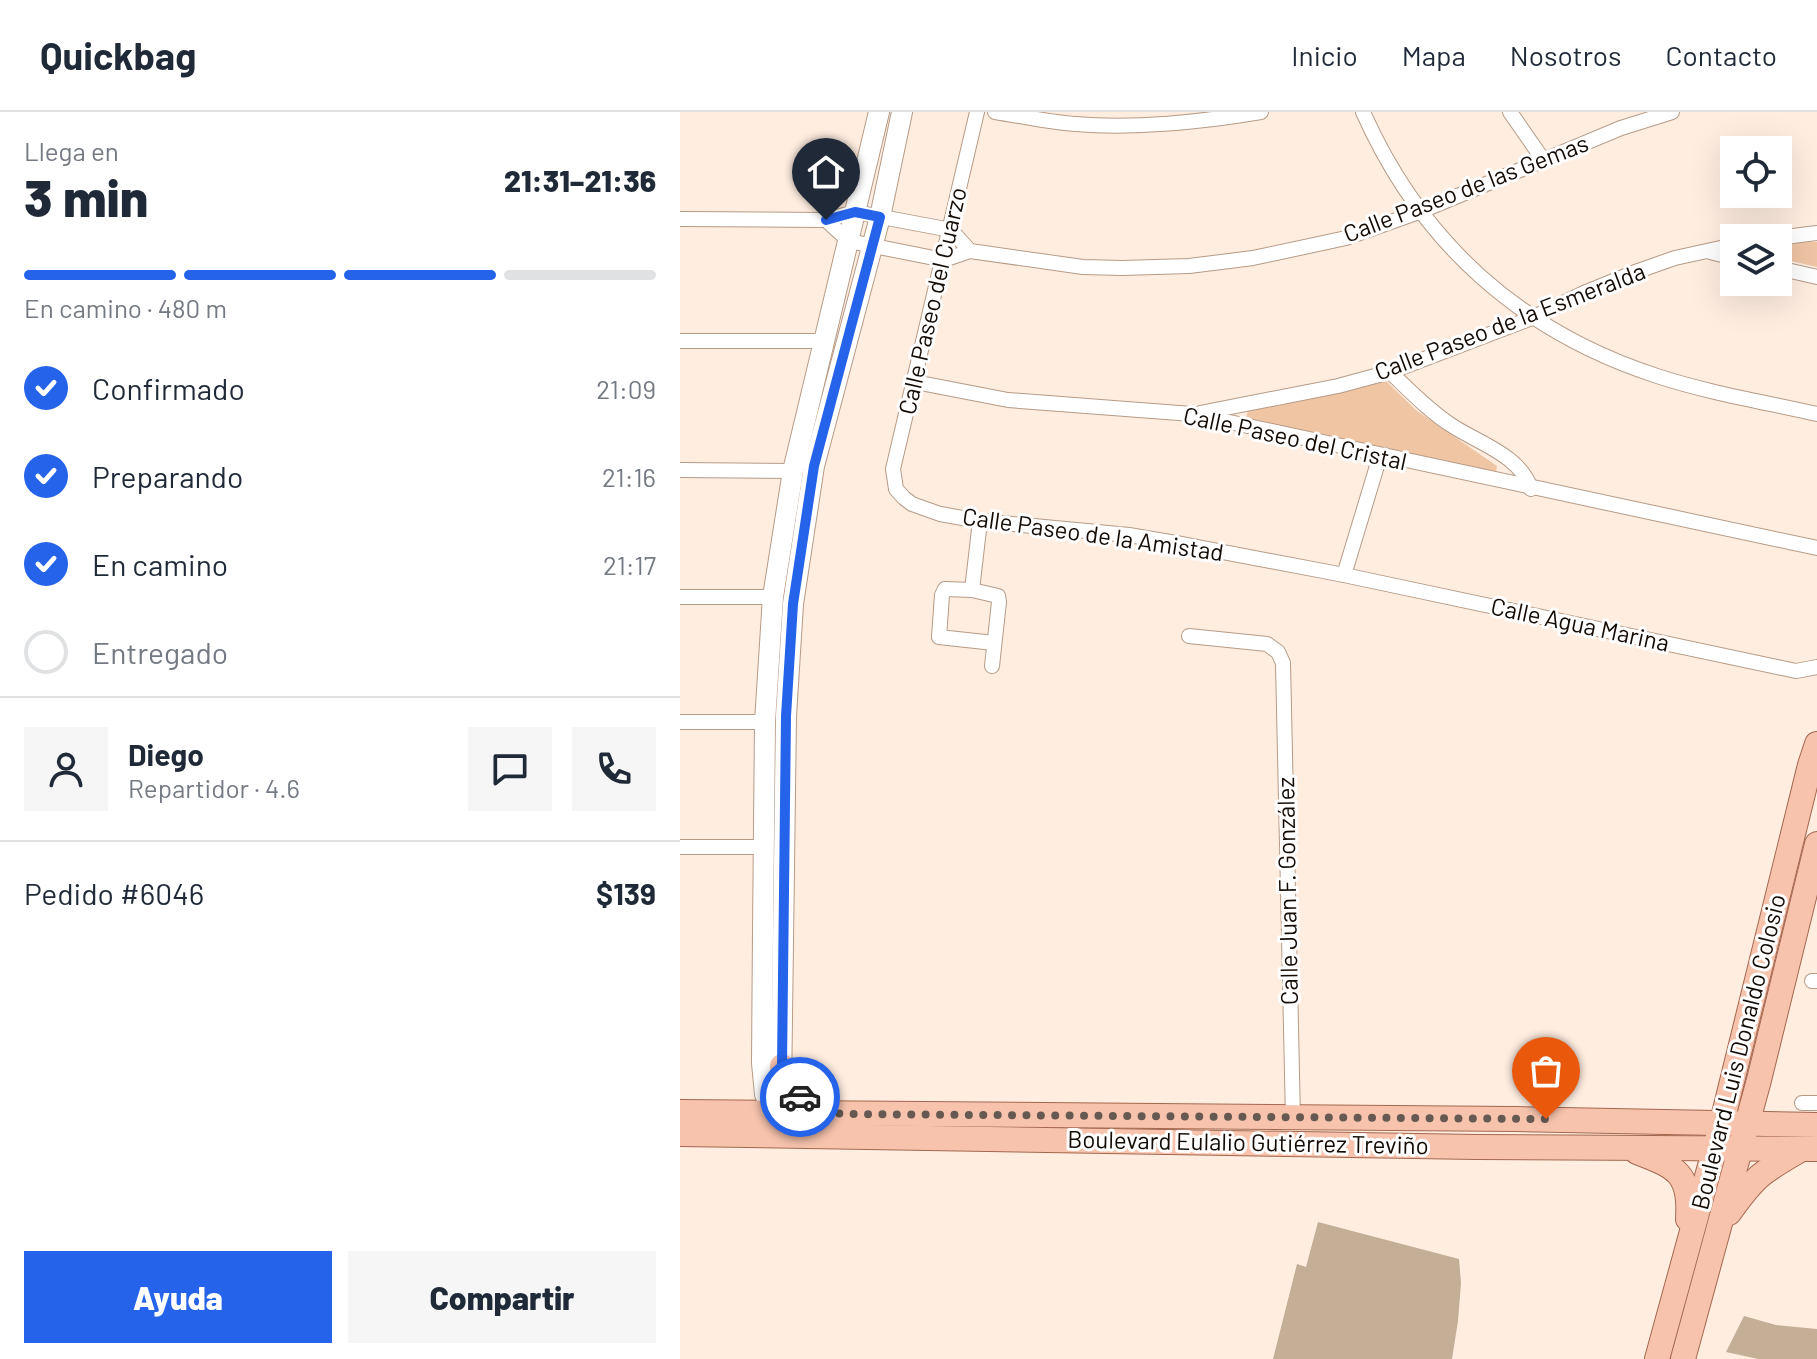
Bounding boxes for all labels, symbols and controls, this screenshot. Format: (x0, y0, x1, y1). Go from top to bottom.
text: Quickbag (40, 32, 196, 78)
text: Inicio (1291, 38, 1358, 72)
text: Mapa (1402, 38, 1466, 72)
text: Nosotros (1510, 38, 1622, 72)
text: Contacto (1666, 38, 1777, 72)
street label: Calle Paseo de las Gemas (1339, 127, 1592, 248)
text: Llega en (24, 135, 119, 166)
map controls (1720, 136, 1792, 296)
button: locate (1720, 136, 1792, 208)
pin (792, 138, 860, 220)
icon: home (804, 150, 848, 194)
text: 21:31–21:36 (504, 162, 656, 198)
text: 3 min (24, 165, 148, 227)
street label: Calle Paseo del Cuarzo (891, 184, 972, 417)
button: layers (1720, 224, 1792, 296)
street label: Calle Paseo de la Esmeralda (1370, 256, 1649, 386)
text: En camino · 480 m (24, 292, 227, 323)
icon: check (24, 366, 68, 410)
text: Confirmado (92, 370, 245, 406)
text: 21:09 (596, 373, 656, 404)
street label: Calle Paseo del Cristal (1181, 400, 1410, 475)
icon: check (24, 454, 68, 498)
text: Preparando (92, 458, 243, 494)
text: 21:16 (602, 461, 656, 492)
street label: Calle Paseo de la Amistad (961, 501, 1226, 566)
icon: check (24, 542, 68, 586)
text: En camino (92, 546, 228, 582)
text: 21:17 (603, 549, 656, 580)
street label: Calle Agua Marina (1488, 590, 1672, 657)
text: Entregado (92, 634, 228, 670)
button: person (24, 727, 108, 811)
button: chat (468, 727, 552, 811)
button: phone (572, 727, 656, 811)
text: Diego (128, 736, 204, 772)
text: Repartidor · 4.6 (128, 772, 300, 803)
street label: Calle Juan F. González (1270, 777, 1303, 1005)
text: Pedido #6046 (24, 875, 204, 911)
text: $139 (596, 875, 656, 911)
street label: Boulevard Luis Donaldo Colosio (1684, 891, 1791, 1213)
pin (1512, 1037, 1580, 1119)
icon: bag (1524, 1049, 1568, 1093)
courier (760, 1057, 840, 1137)
icon: car (778, 1075, 822, 1119)
street label: Boulevard Eulalio Gutiérrez Treviño (1067, 1124, 1429, 1159)
button: Ayuda (24, 1251, 332, 1343)
button: Compartir (348, 1251, 656, 1343)

